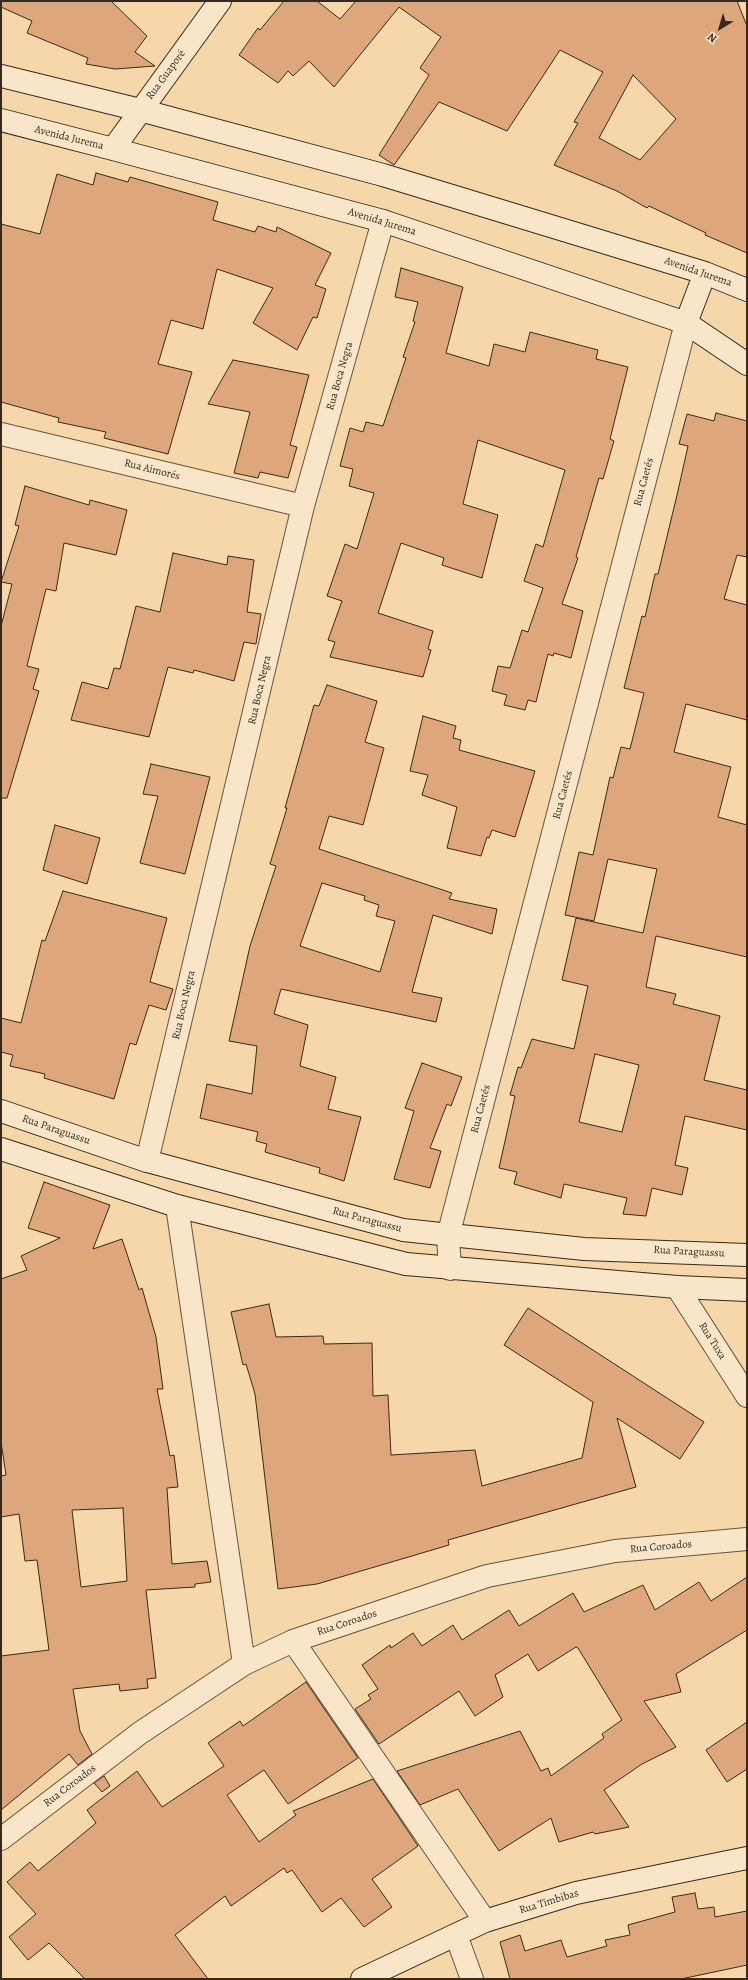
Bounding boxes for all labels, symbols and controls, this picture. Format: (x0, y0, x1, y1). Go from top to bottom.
north arrow (700, 8, 740, 48)
text: N (705, 29, 720, 46)
street label: Rua Guaporé (144, 48, 188, 102)
street label: Avenida Jurema (33, 123, 105, 153)
street label: Avenida Jurema (346, 205, 418, 239)
street label: Avenida Jurema (662, 254, 734, 290)
street label: Rua Boca Negra (324, 340, 356, 412)
street label: Rua Caetés (631, 456, 657, 508)
street label: Rua Aimorés (123, 457, 181, 483)
street label: Rua Boca Negra (246, 654, 274, 726)
street label: Rua Caetés (550, 769, 576, 821)
street label: Rua Boca Negra (170, 969, 198, 1041)
street label: Rua Caetés (468, 1083, 494, 1135)
street label: Rua Paraguassu (20, 1112, 92, 1148)
street label: Rua Paraguassu (331, 1204, 403, 1236)
street label: Rua Paraguassu (653, 1244, 725, 1260)
street label: Rua Tuxa (695, 1320, 729, 1362)
street label: Rua Coroados (629, 1538, 693, 1556)
street label: Rua Coroados (315, 1607, 379, 1639)
street label: Rua Coroados (41, 1762, 99, 1810)
street label: Rua Timbibas (518, 1887, 580, 1917)

